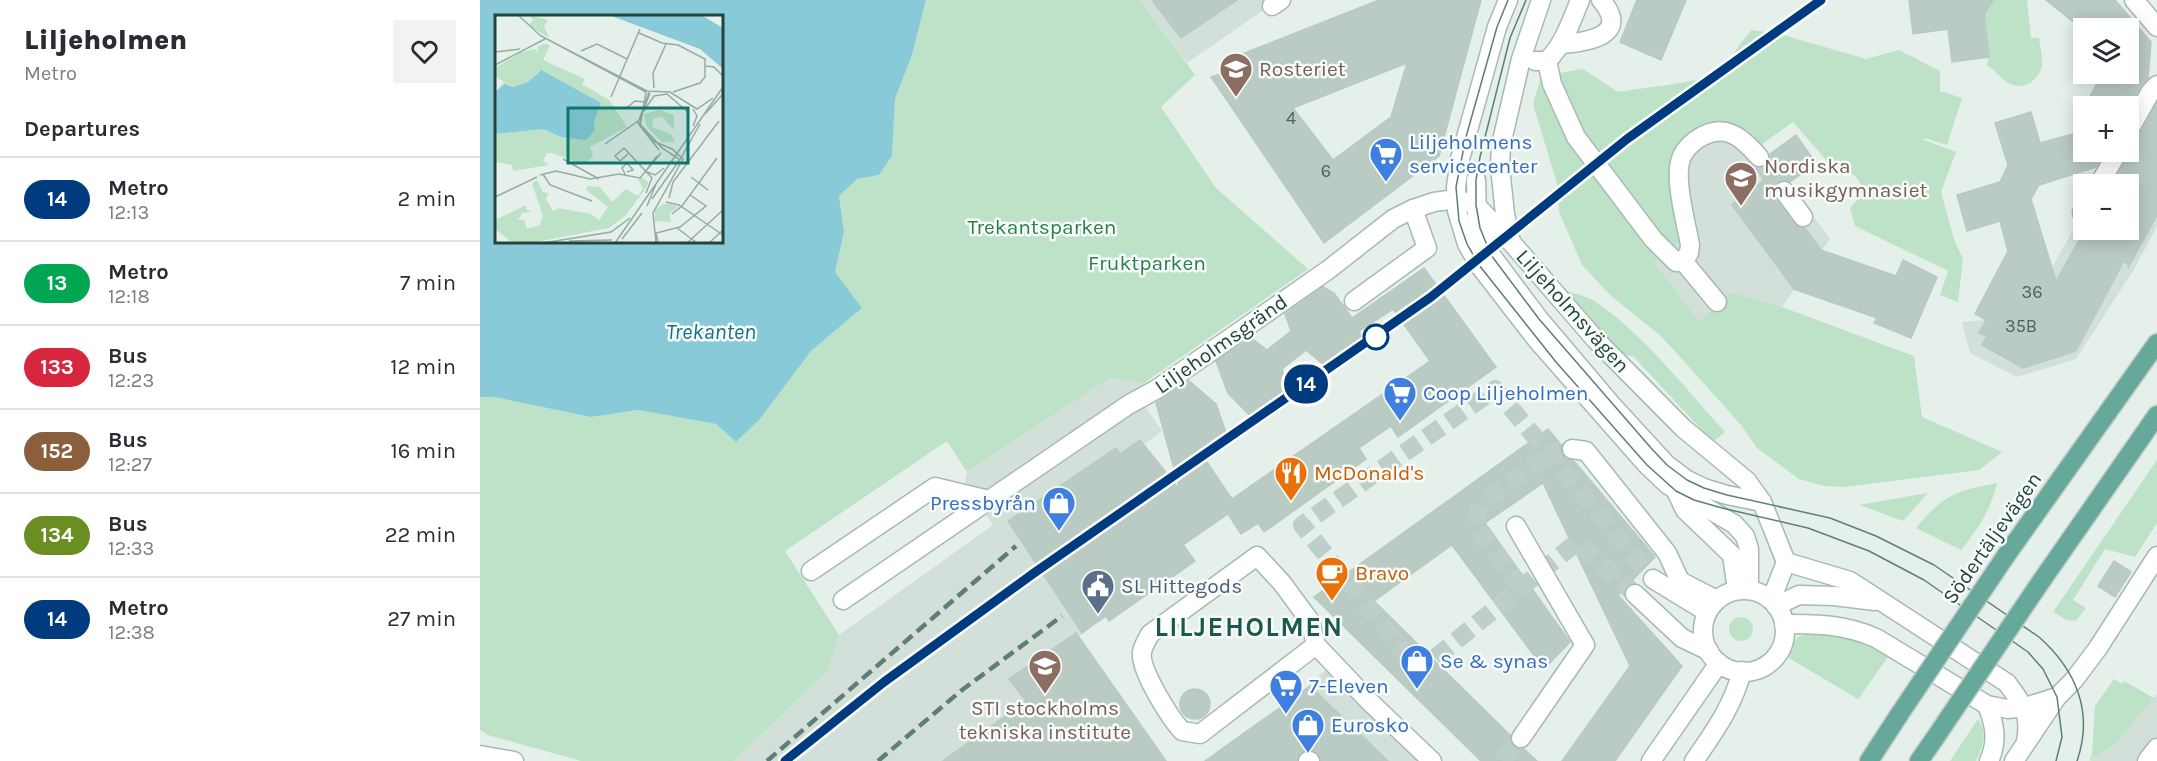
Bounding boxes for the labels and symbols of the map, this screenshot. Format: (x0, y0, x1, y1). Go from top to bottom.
inset map (495, 15, 723, 243)
school or university icon: Rosteriet (1218, 51, 1254, 98)
place label: Rosteriet (1259, 57, 1346, 81)
house number: 4 (1286, 107, 1296, 129)
place label: Liljeholmens servicecenter (1409, 130, 1538, 178)
supermarket icon: Liljeholmens servicecenter (1368, 136, 1404, 183)
place label: Nordiska musikgymnasiet (1764, 154, 1927, 202)
house number: 6 (1321, 160, 1331, 182)
school or university icon: Nordiska musikgymnasiet (1723, 160, 1759, 207)
park label: Trekantsparken (967, 215, 1117, 239)
street label: Liljeholmsvägen (1511, 244, 1635, 378)
park label: Fruktparken (1088, 251, 1206, 275)
house number: 36 (2022, 281, 2042, 303)
street label: Liljeholmsgränd (1150, 289, 1292, 399)
house number: 35B (2005, 315, 2037, 337)
water label: Trekanten (666, 319, 756, 345)
unlabelled marker (1363, 324, 1389, 350)
line badge: 14 (1279, 364, 1333, 404)
supermarket icon: Coop Liljeholmen (1382, 375, 1418, 422)
place label: Coop Liljeholmen (1423, 381, 1589, 405)
restaurant icon: McDonald's (1273, 455, 1309, 502)
place label: McDonald's (1314, 461, 1424, 485)
street label: Södertäljevägen (1938, 468, 2046, 608)
shop icon: Pressbyrån (1041, 485, 1077, 532)
place label: Pressbyrån (930, 491, 1036, 515)
cafe icon: Bravo (1314, 555, 1350, 602)
place label: Bravo (1355, 561, 1409, 585)
public building icon: SL Hittegods (1080, 568, 1116, 615)
place label: SL Hittegods (1121, 574, 1242, 598)
district label: LILJEHOLMEN (1154, 611, 1344, 643)
shop icon: Se & synas (1399, 643, 1435, 690)
school or university icon: STI stockholms tekniska institute (1027, 648, 1063, 695)
place label: Se & synas (1440, 649, 1548, 673)
supermarket icon: 7-Eleven (1268, 668, 1304, 715)
place label: 7-Eleven (1309, 674, 1389, 698)
place label: STI stockholms tekniska institute (959, 696, 1131, 744)
shop icon: Eurosko (1290, 707, 1326, 754)
place label: Eurosko (1331, 713, 1409, 737)

